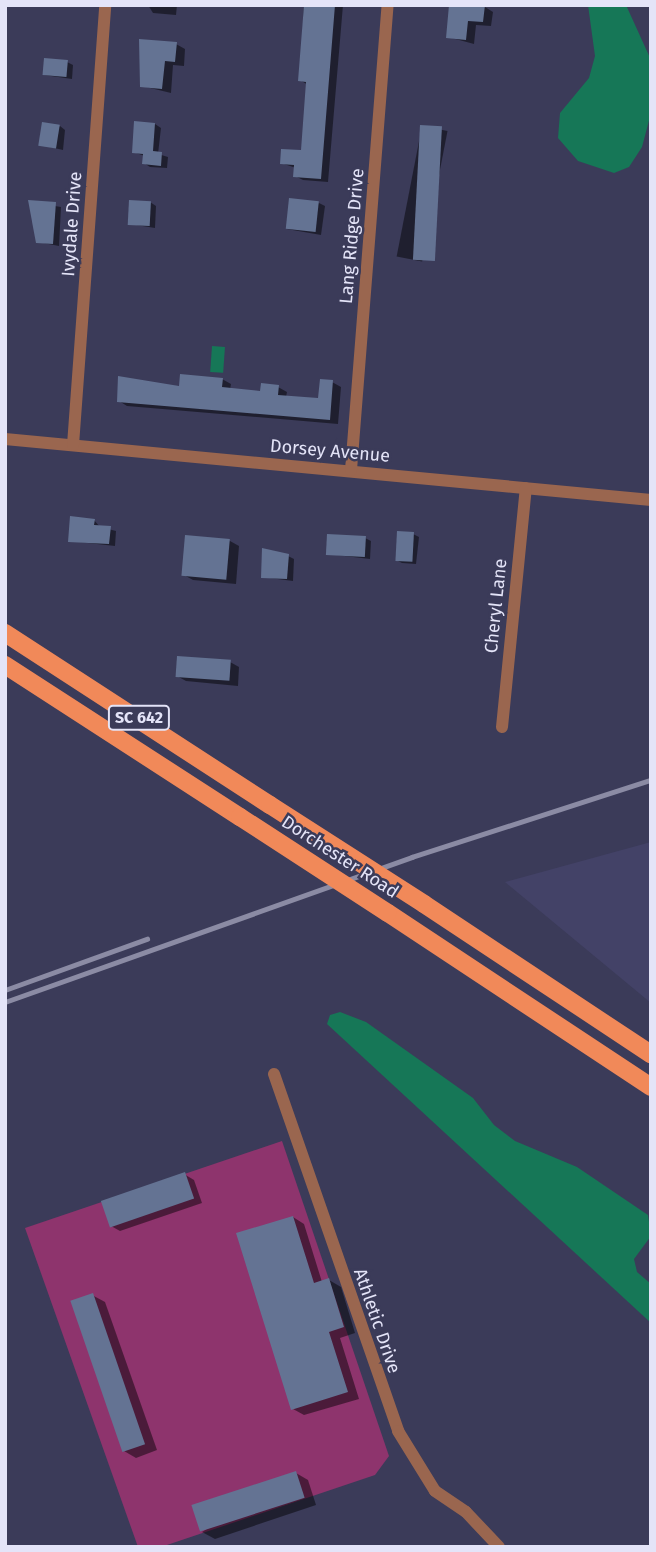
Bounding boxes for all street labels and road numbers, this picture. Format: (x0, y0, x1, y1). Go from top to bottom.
street label: Lang Ridge Drive (335, 167, 369, 305)
street label: Ivydale Drive (58, 171, 86, 277)
street label: Dorsey Avenue (269, 435, 391, 467)
street label: Cheryl Lane (480, 558, 512, 654)
road number: SC 642 (108, 706, 170, 730)
street label: Dorchester Road (277, 811, 403, 903)
street label: Athletic Drive (349, 1266, 405, 1376)

